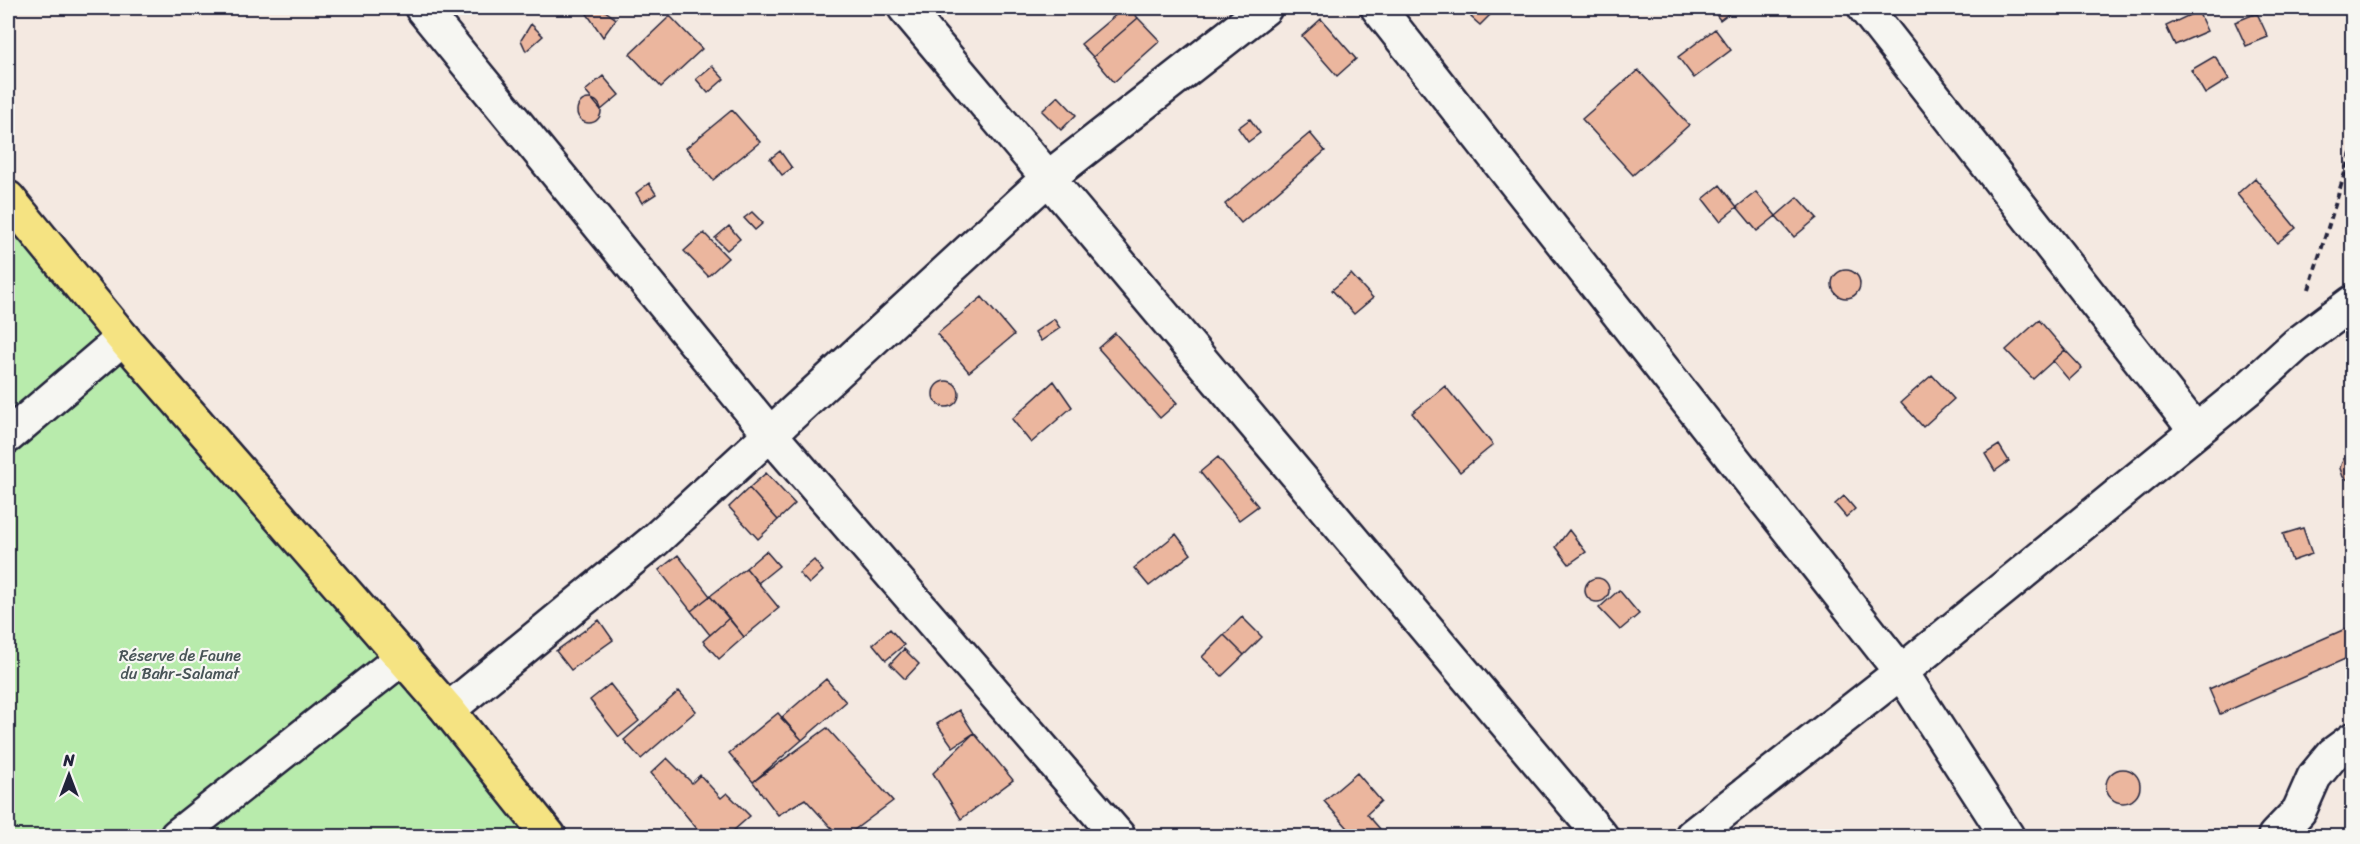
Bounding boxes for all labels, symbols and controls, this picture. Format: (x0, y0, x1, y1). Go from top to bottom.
park label: Réserve de Faune du Bahr-Salamat (119, 641, 241, 688)
north arrow (39, 745, 99, 805)
text: N (62, 746, 75, 775)

